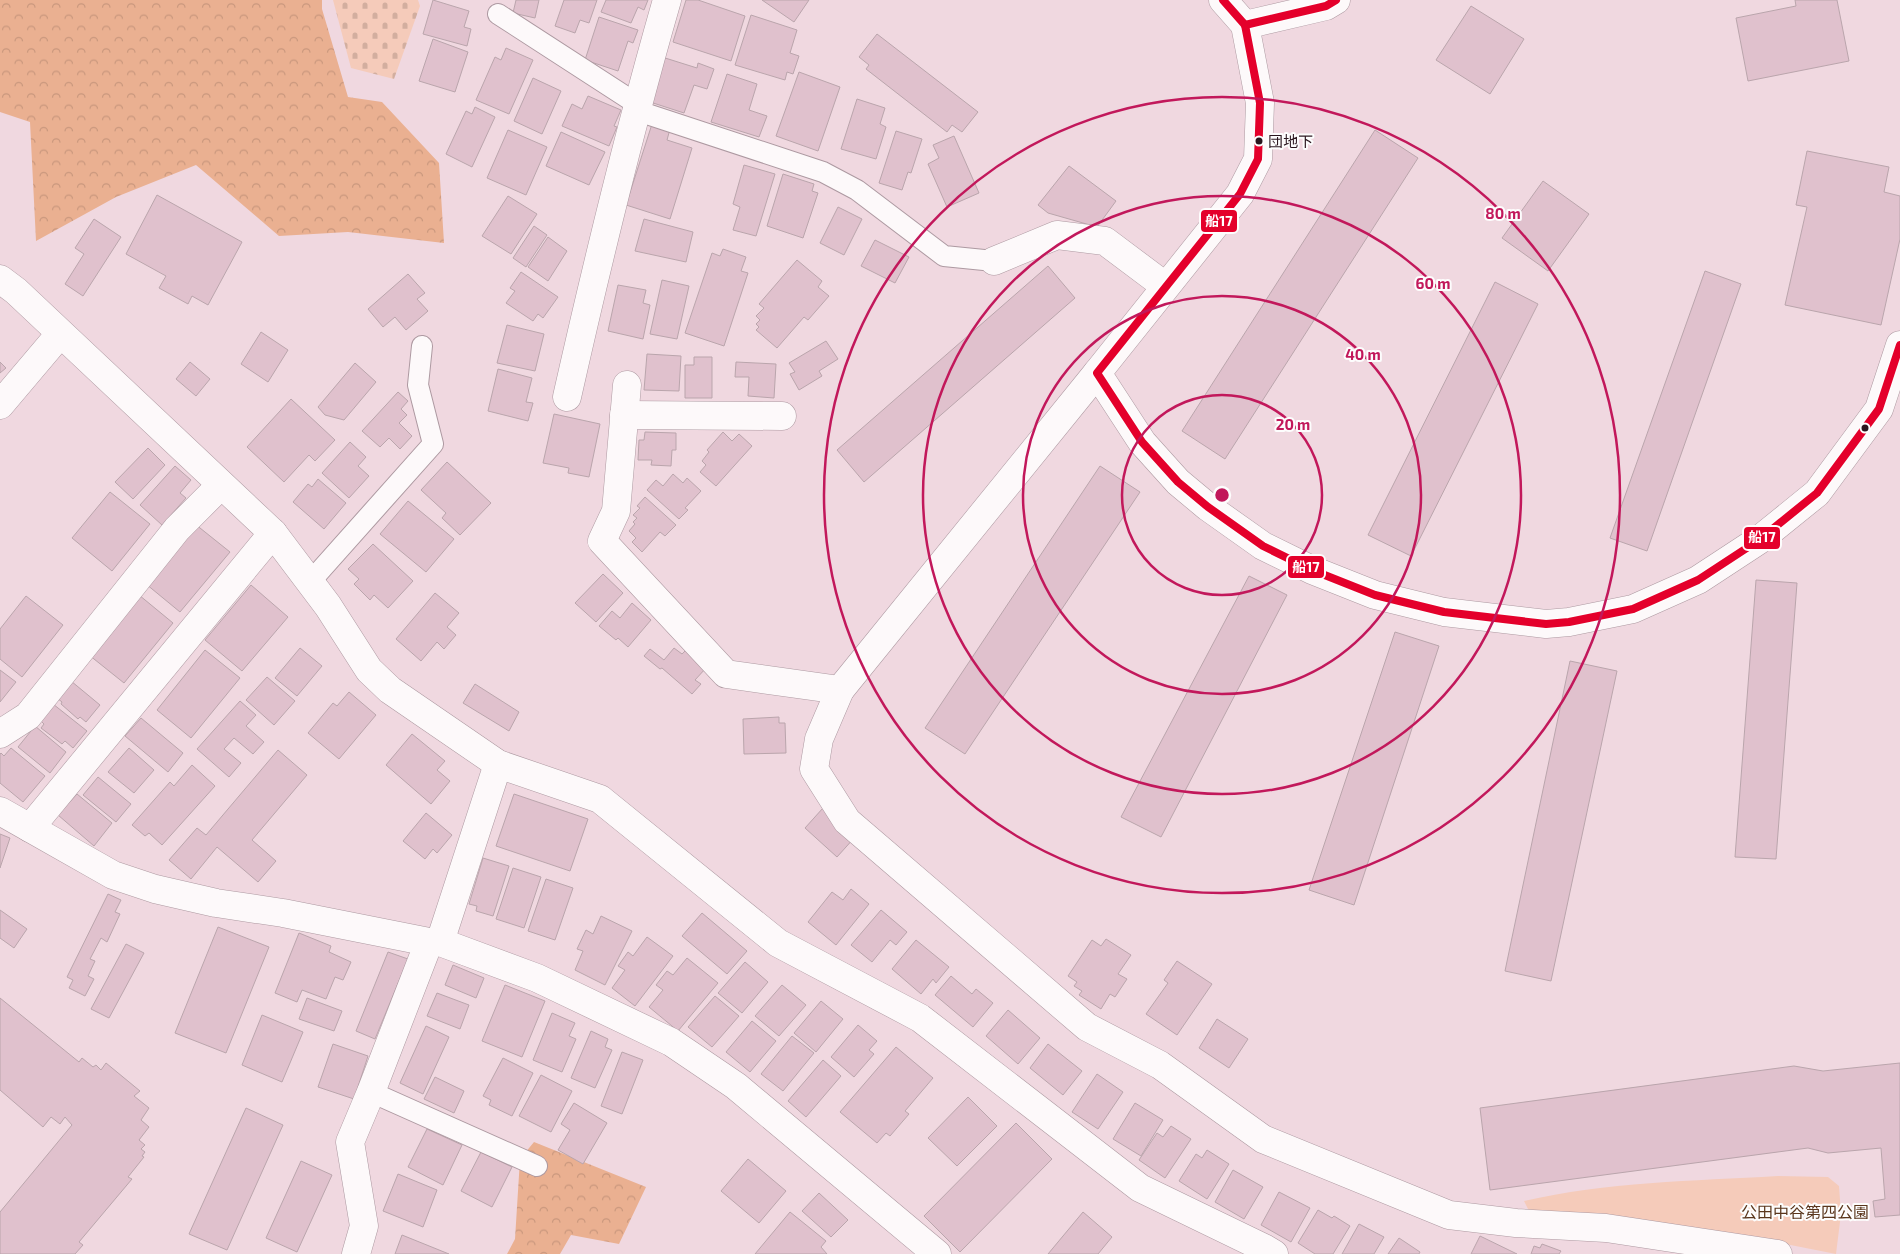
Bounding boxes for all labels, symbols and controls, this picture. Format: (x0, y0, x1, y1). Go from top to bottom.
place label: 団地下 (1268, 132, 1313, 150)
marker: 団地下 (1254, 136, 1264, 146)
text: 80 m (1485, 204, 1521, 222)
line badge: 船17 (1200, 209, 1238, 233)
text: 船17 (1205, 212, 1233, 229)
text: 60 m (1416, 274, 1450, 292)
text: 40 m (1345, 345, 1381, 363)
text: 20 m (1276, 415, 1310, 433)
unlabelled marker (1860, 423, 1870, 433)
centre of rings (1213, 486, 1231, 504)
line badge: 船17 (1743, 526, 1781, 550)
text: 船17 (1748, 528, 1776, 545)
line badge: 船17 (1287, 555, 1325, 579)
text: 船17 (1292, 558, 1320, 575)
park label: 公田中谷第四公園 (1741, 1202, 1869, 1221)

